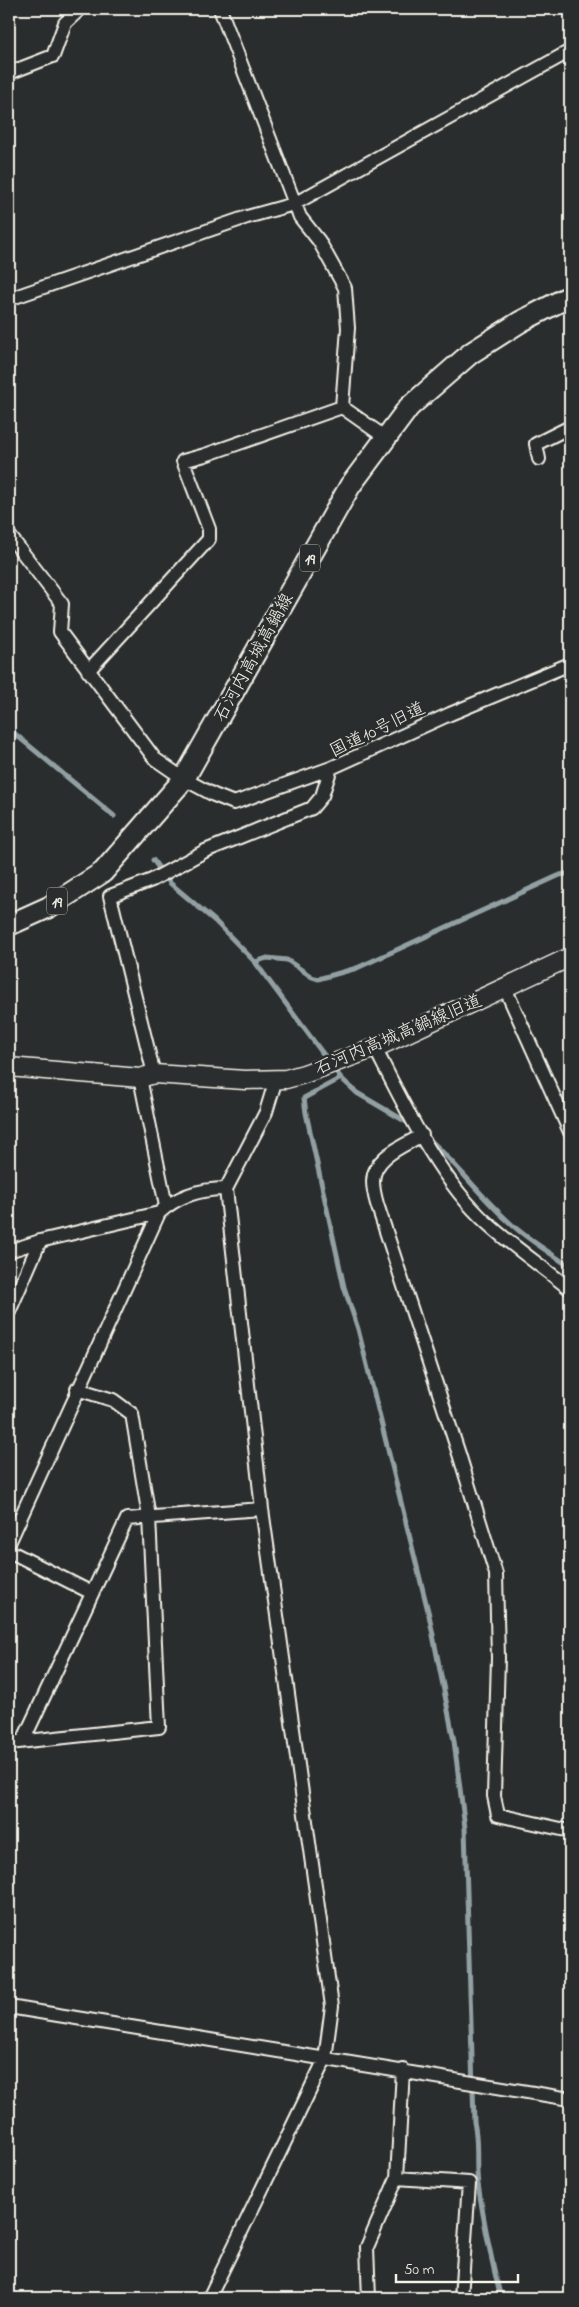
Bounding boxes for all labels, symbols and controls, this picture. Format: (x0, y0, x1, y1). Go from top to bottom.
road number: 19 (300, 544, 320, 572)
street label: 石河内高城高鍋線 (208, 589, 301, 727)
street label: 国道10号旧道 (326, 696, 430, 765)
road number: 19 (47, 888, 67, 914)
street label: 石河内高城高鍋線旧道 (311, 989, 487, 1083)
scale bar (396, 2252, 519, 2284)
text: 50 m (404, 2259, 435, 2281)

